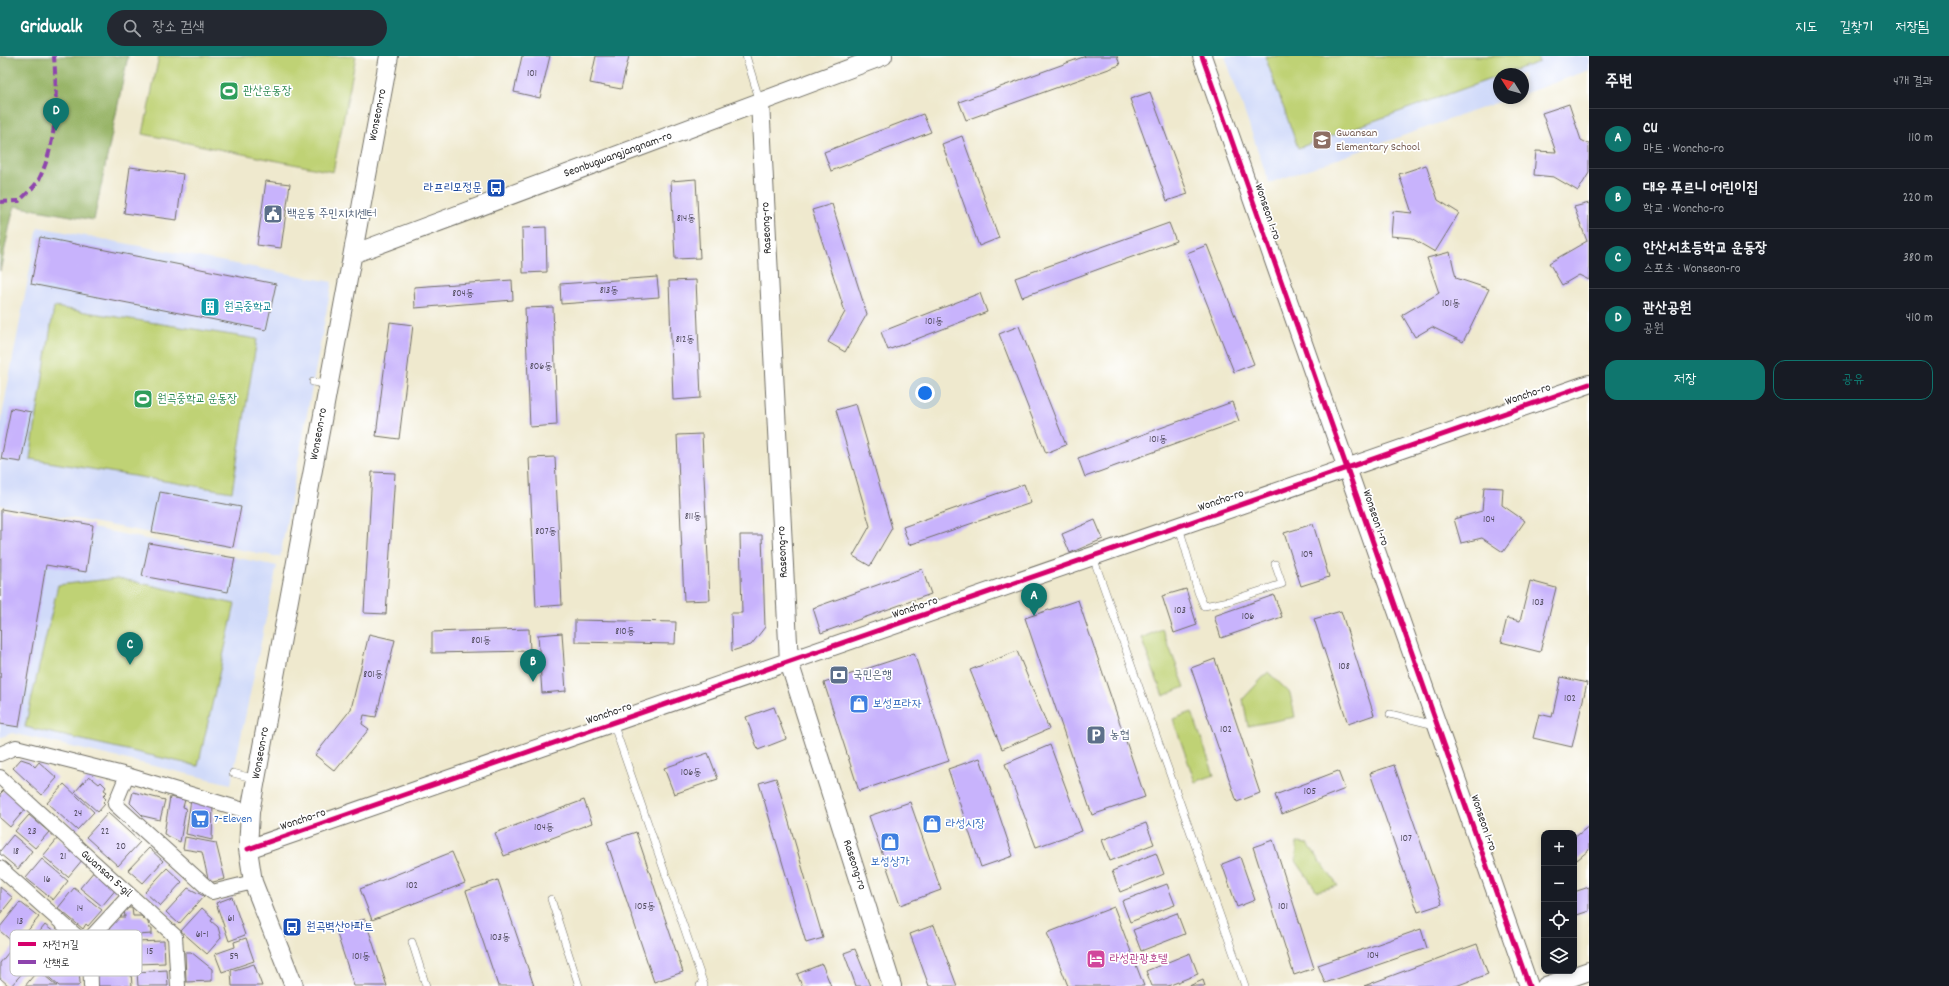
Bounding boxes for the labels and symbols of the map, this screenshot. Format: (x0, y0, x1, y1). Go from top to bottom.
house number: 101 (527, 67, 537, 81)
north arrow (1493, 68, 1529, 104)
sports icon: 관산운동장 (218, 80, 240, 102)
place label: 관산운동장 (243, 83, 292, 100)
street label: Wonseon-ro (365, 87, 391, 143)
pin: D (43, 98, 69, 131)
place label: Gwansan Elementary School (1336, 125, 1420, 156)
street label: Seonbugwangjangnam-ro (561, 127, 675, 183)
school or university icon: Gwansan Elementary School (1311, 129, 1333, 151)
bus stop icon: 라프리모정문 (485, 177, 507, 199)
place label: 라프리모정문 (424, 180, 482, 197)
street label: Wonseon 1-ro (1249, 182, 1285, 242)
street label: Raseong-ro (757, 202, 777, 254)
public building icon: 백운동 주민지치센터 (262, 203, 284, 225)
place label: 백운동 주민지치센터 (287, 206, 377, 223)
house number: 814동 (677, 212, 695, 226)
house number: 813동 (600, 284, 618, 298)
house number: 804동 (452, 287, 474, 301)
building icon: 원곡중학교 (199, 296, 221, 318)
house number: 101동 (1442, 297, 1460, 311)
place label: 원곡중학교 (224, 299, 272, 316)
house number: 101동 (925, 315, 943, 329)
house number: 812동 (676, 333, 694, 347)
house number: 806동 (530, 360, 552, 374)
street label: Woncho-ro (1503, 379, 1553, 411)
your location (915, 383, 935, 403)
sports icon: 원곡중학교 운동장 (132, 388, 154, 410)
place label: 원곡중학교 운동장 (157, 391, 237, 408)
street label: Wonseon-ro (306, 406, 332, 462)
house number: 101동 (1149, 433, 1167, 447)
street label: Woncho-ro (1196, 485, 1246, 517)
street label: Wonseon 1-ro (1357, 488, 1393, 548)
house number: 811동 (685, 510, 701, 524)
house number: 104 (1483, 513, 1495, 527)
house number: 807동 (535, 525, 557, 539)
street label: Raseong-ro (773, 526, 793, 578)
house number: 109 (1301, 548, 1313, 562)
pin: A (1021, 583, 1047, 616)
street label: Woncho-ro (890, 592, 940, 624)
house number: 103 (1532, 596, 1544, 610)
house number: 103 (1174, 604, 1186, 618)
house number: 106 (1242, 610, 1254, 624)
house number: 810동 (615, 625, 635, 639)
pin: C (117, 632, 143, 665)
house number: 801동 (471, 634, 491, 648)
pin: B (520, 649, 546, 682)
house number: 108 (1338, 660, 1350, 674)
bank icon: 국민은행 (828, 664, 850, 686)
place label: 국민은행 (853, 667, 892, 684)
house number: 801동 (363, 668, 383, 682)
house number: 102 (1564, 692, 1576, 706)
shop icon: 보성프라자 (848, 693, 870, 715)
place label: 보성프라자 (873, 696, 922, 713)
street label: Woncho-ro (584, 698, 634, 730)
house number: 102 (1220, 723, 1232, 737)
parking icon: 농협 (1085, 724, 1107, 746)
street label: Wonseon-ro (248, 725, 274, 781)
place label: 농협 (1110, 727, 1129, 744)
house number: 106동 (681, 766, 701, 780)
house number: 105 (1304, 785, 1316, 799)
street label: Wonseon 1-ro (1465, 793, 1501, 853)
street label: Woncho-ro (278, 804, 328, 836)
house number: 24 (74, 807, 82, 821)
supermarket icon: 7-Eleven (189, 808, 211, 830)
place label: 7-Eleven (214, 811, 253, 828)
shop icon: 라성시장 (921, 813, 943, 835)
place label: 라성시장 (946, 816, 985, 833)
house number: 104동 (534, 821, 554, 835)
house number: 23 (28, 825, 36, 839)
house number: 22 (101, 825, 109, 839)
shop icon: 보성상가 (879, 831, 901, 853)
house number: 107 (1400, 832, 1412, 846)
street label: Raseong-ro (838, 838, 870, 892)
house number: 20 (116, 840, 126, 854)
house number: 18 (13, 845, 19, 859)
street label: Gwansan 5-gil (77, 846, 136, 902)
house number: 21 (60, 850, 66, 864)
place label: 보성상가 (871, 854, 910, 871)
house number: 16 (43, 873, 51, 887)
house number: 102 (406, 879, 418, 893)
house number: 105동 (635, 900, 655, 914)
house number: 101 (1278, 900, 1288, 914)
house number: 14 (77, 902, 83, 916)
house number: 61 (227, 912, 235, 926)
house number: 13 (17, 915, 23, 929)
bus stop icon: 원곡벽산아파트 (281, 916, 303, 938)
place label: 원곡벽산아파트 (306, 919, 374, 936)
house number: 61-1 (196, 928, 208, 942)
legend (10, 930, 142, 976)
house number: 103동 (490, 931, 510, 945)
text: 자전거길 (43, 938, 79, 954)
house number: 15 (147, 945, 154, 959)
hotel icon: 라성관광호텔 (1085, 948, 1107, 970)
house number: 104 (1367, 949, 1379, 963)
house number: 59 (229, 950, 239, 964)
house number: 101동 (352, 950, 370, 964)
place label: 라성관광호텔 (1110, 951, 1168, 968)
text: 산책로 (43, 956, 70, 972)

